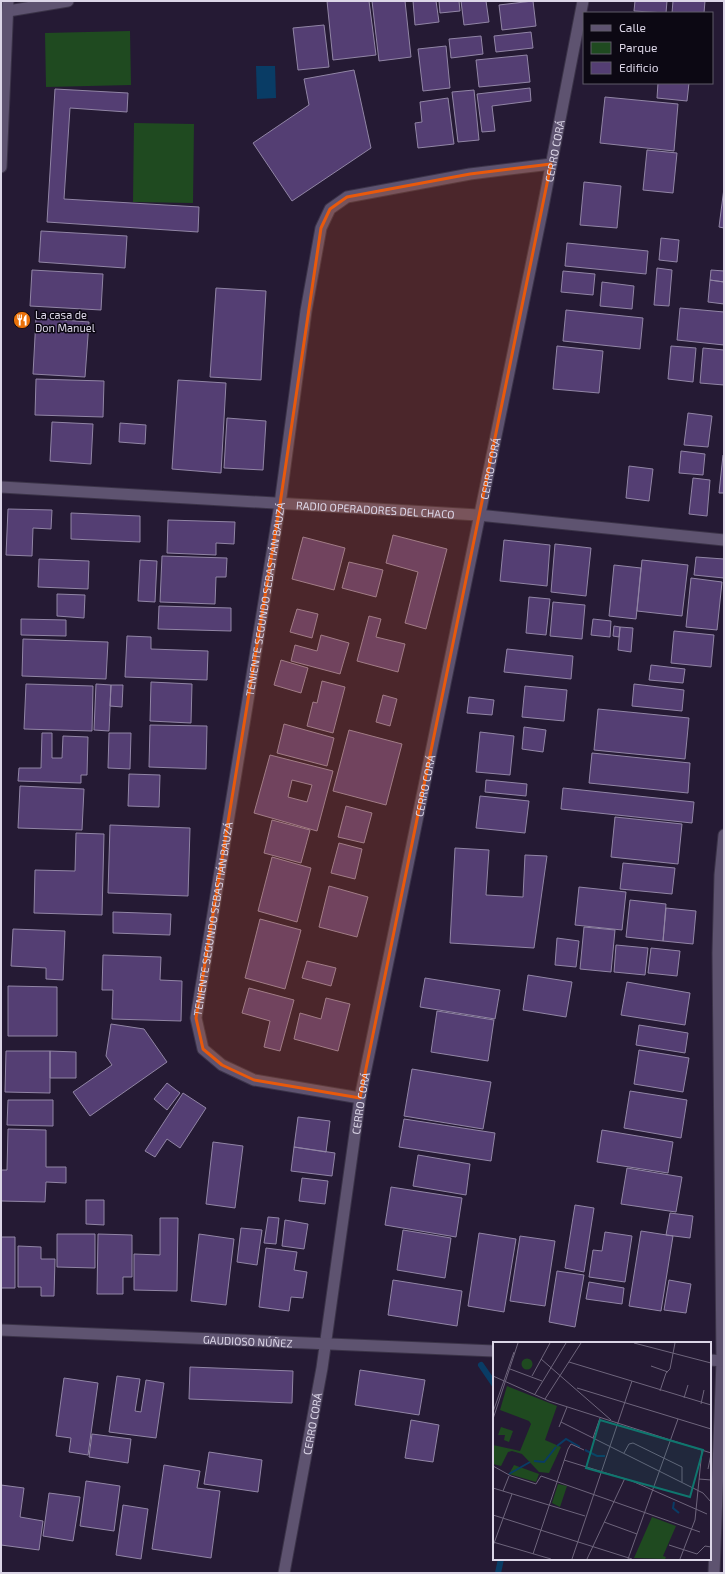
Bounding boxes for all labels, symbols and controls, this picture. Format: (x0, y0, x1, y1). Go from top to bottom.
legend (583, 12, 713, 84)
text: Calle (619, 20, 646, 34)
text: Parque (619, 40, 657, 54)
text: Edificio (619, 60, 659, 74)
street label: CERRO CORÁ (541, 118, 566, 183)
place label: La casa de Don Manuel (35, 308, 96, 334)
restaurant icon: La casa de Don Manuel (12, 310, 32, 330)
street label: CERRO CORÁ (477, 436, 502, 500)
street label: RADIO OPERADORES DEL CHACO (296, 498, 455, 520)
street label: TENIENTE SEGUNDO SEBASTIÁN BAUZÁ (242, 501, 287, 697)
street label: CERRO CORÁ (411, 753, 437, 818)
street label: TENIENTE SEGUNDO SEBASTIÁN BAUZÁ (190, 821, 234, 1017)
street label: CERRO CORÁ (348, 1071, 372, 1135)
street label: GAUDIOSO NÚÑEZ (203, 1332, 293, 1349)
inset map (493, 1342, 711, 1560)
street label: CERRO CORÁ (300, 1391, 324, 1456)

